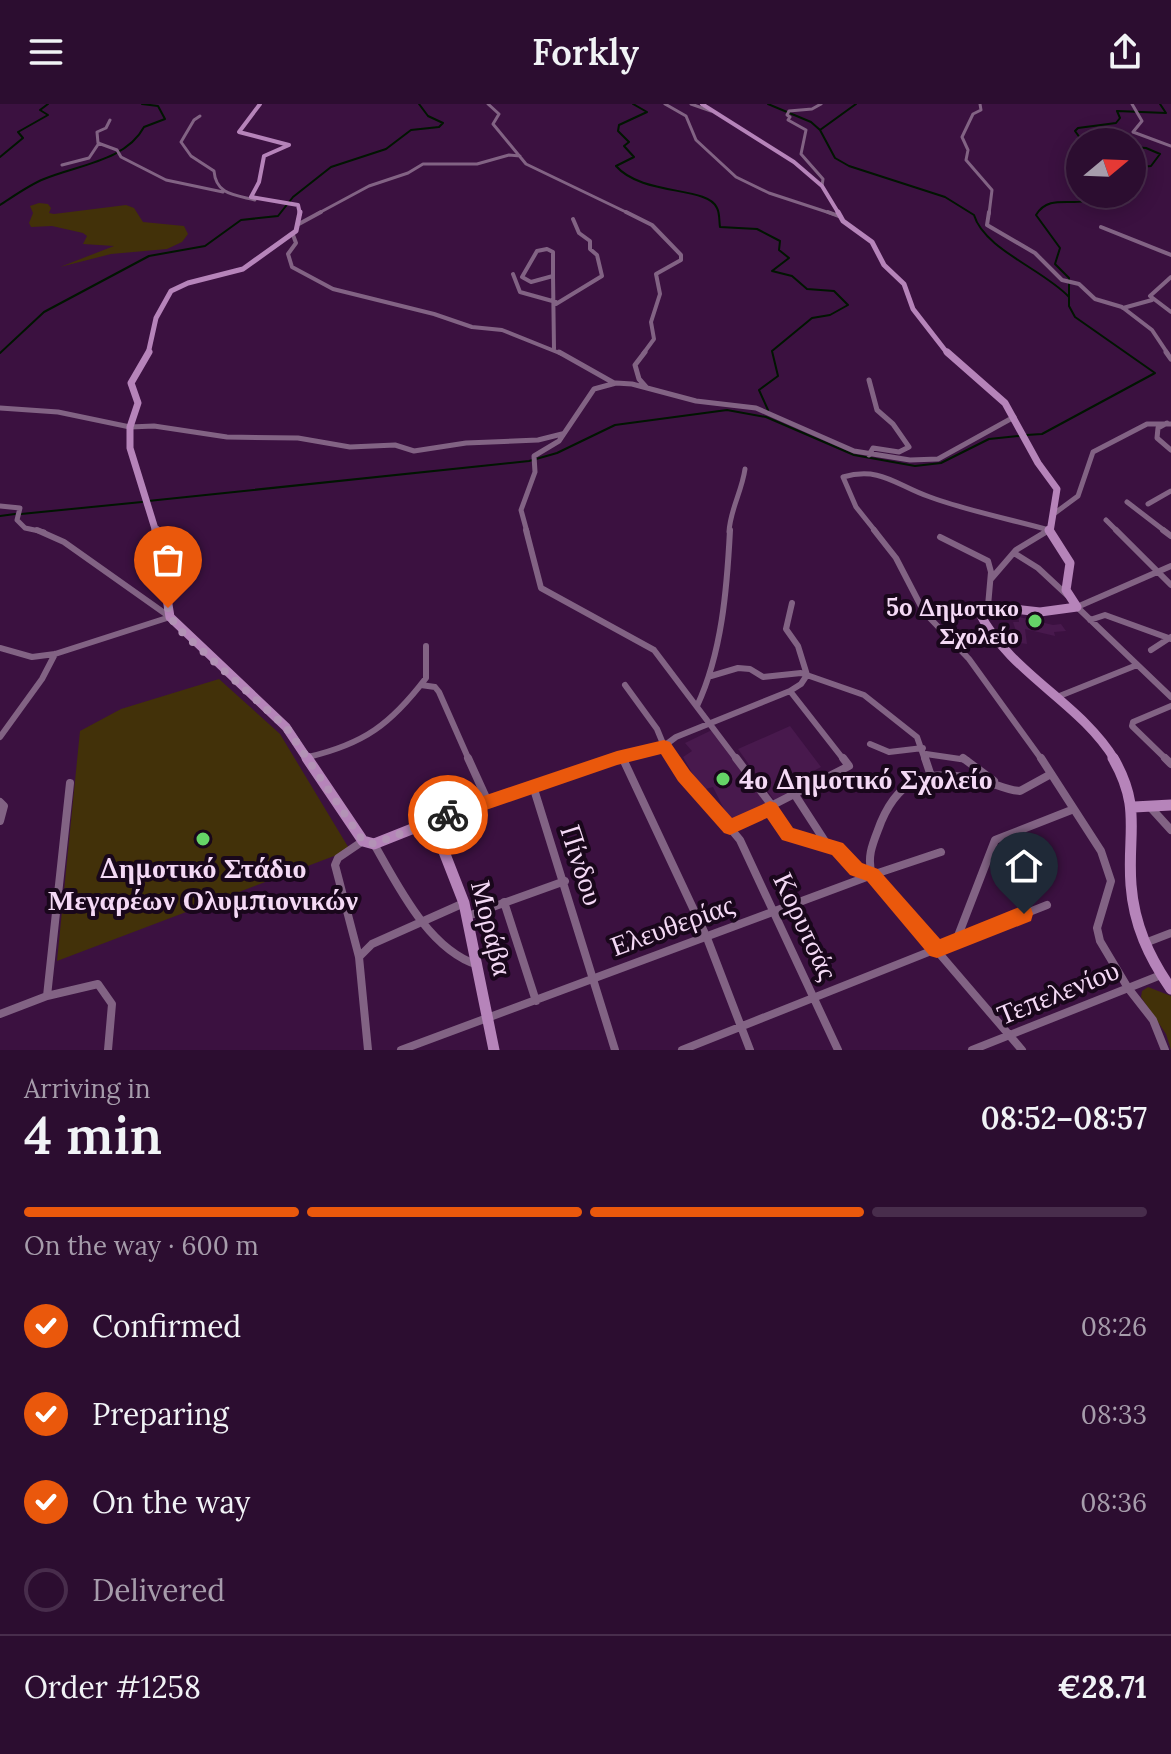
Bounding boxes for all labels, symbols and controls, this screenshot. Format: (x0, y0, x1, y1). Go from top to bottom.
text: Forkly (532, 29, 639, 75)
icon: menu (24, 30, 68, 74)
icon: share (1103, 30, 1147, 74)
north arrow (1066, 128, 1146, 208)
map controls (1066, 128, 1146, 208)
pin (134, 526, 202, 608)
icon: bag (146, 538, 190, 582)
place label: 5o Δημοτικο Σχολείο (886, 592, 1019, 651)
marker: 5o Δημοτικο Σχολείο (1026, 612, 1044, 630)
place label: 4ο Δημοτικό Σχολείο (739, 761, 993, 797)
marker: 4ο Δημοτικό Σχολείο (714, 770, 732, 788)
courier (408, 775, 488, 855)
icon: bike (426, 793, 470, 837)
street label: Πίνδου (552, 820, 612, 910)
marker: Δημοτικό Στάδιο Μεγαρέων Ολυμπιονικών (194, 830, 212, 848)
pin (990, 832, 1058, 914)
icon: home (1002, 844, 1046, 888)
place label: Δημοτικό Στάδιο Μεγαρέων Ολυμπιονικών (48, 850, 358, 918)
street label: Κορυτσάς (766, 867, 846, 985)
street label: Μοράβα (463, 877, 521, 979)
street label: Ελευθερίας (605, 886, 739, 964)
street label: Τεπελενίου (992, 951, 1124, 1033)
text: Arriving in (24, 1072, 151, 1105)
text: 08:52–08:57 (981, 1099, 1147, 1137)
text: 4 min (24, 1102, 162, 1168)
text: On the way · 600 m (24, 1229, 259, 1262)
icon: check (24, 1304, 68, 1348)
text: Confirmed (92, 1307, 241, 1345)
text: 08:26 (1081, 1310, 1147, 1343)
icon: check (24, 1392, 68, 1436)
text: Preparing (92, 1395, 229, 1433)
text: 08:33 (1081, 1398, 1147, 1431)
icon: check (24, 1480, 68, 1524)
text: On the way (92, 1483, 250, 1521)
text: 08:36 (1080, 1486, 1147, 1519)
text: Delivered (92, 1571, 225, 1609)
text: Order #1258 (24, 1668, 201, 1706)
text: €28.71 (1057, 1668, 1147, 1706)

